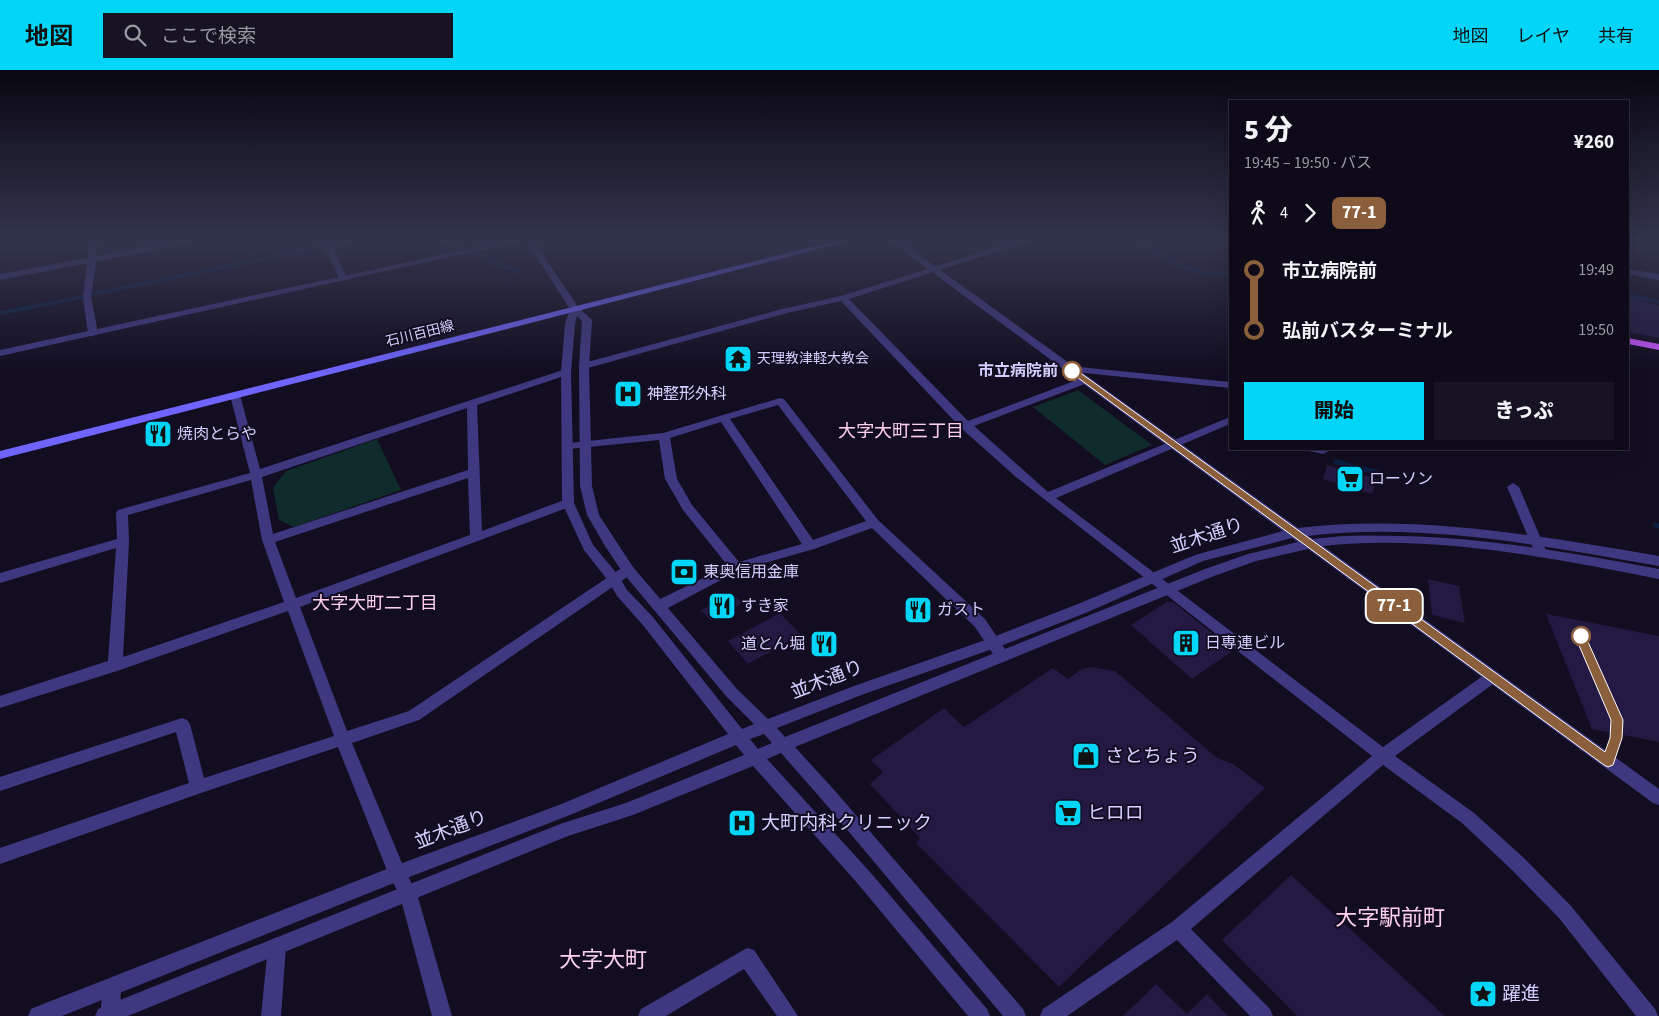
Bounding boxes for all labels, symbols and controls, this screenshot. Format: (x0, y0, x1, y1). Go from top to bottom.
search box (103, 13, 453, 58)
text: 地図 (25, 19, 73, 54)
icon: search (121, 21, 149, 49)
text: ここで検索 (161, 23, 256, 50)
text: 地図 (1453, 24, 1489, 49)
text: レイヤ (1517, 24, 1570, 49)
text: 共有 (1598, 24, 1634, 49)
text: 5 分 (1244, 110, 1293, 150)
text: ¥260 (1574, 129, 1614, 156)
text: 19:45 – 19:50 · バス (1244, 152, 1372, 174)
icon: walk (1244, 199, 1272, 227)
icon: forward (1296, 199, 1324, 227)
text: 77-1 (1342, 200, 1376, 225)
text: 4 (1280, 202, 1288, 224)
text: 市立病院前 (1282, 258, 1377, 285)
text: 19:49 (1578, 259, 1614, 281)
street label: 石川百田線 (384, 316, 456, 352)
text: 弘前バスターミナル (1282, 318, 1453, 345)
text: 19:50 (1578, 319, 1614, 341)
temple icon: 天理教津軽大教会 (723, 344, 753, 374)
place label: 天理教津軽大教会 (757, 349, 869, 369)
place label: 市立病院前 (978, 360, 1058, 382)
marker: 市立病院前 (1062, 361, 1082, 381)
hospital icon: 神整形外科 (613, 379, 643, 409)
button: 開始 (1244, 382, 1424, 440)
button: きっぷ (1434, 382, 1614, 440)
place label: 神整形外科 (647, 383, 727, 405)
restaurant icon: 焼肉とらや (143, 419, 173, 449)
district label: 大字大町三丁目 (838, 419, 964, 444)
place label: 焼肉とらや (177, 423, 257, 445)
supermarket icon: ローソン (1335, 464, 1365, 494)
place label: ローソン (1369, 468, 1433, 490)
street label: 並木通り (1167, 511, 1247, 561)
bank icon: 東奥信用金庫 (669, 557, 699, 587)
place label: 東奥信用金庫 (703, 561, 799, 583)
line badge: 77-1 (1359, 590, 1429, 622)
district label: 大字大町二丁目 (312, 591, 438, 616)
restaurant icon: すき家 (707, 591, 737, 621)
text: 77-1 (1377, 593, 1411, 618)
place label: すき家 (741, 595, 789, 617)
restaurant icon: ガスト (903, 595, 933, 625)
place label: ガスト (937, 599, 985, 621)
unlabelled marker (1571, 626, 1591, 646)
building icon: 日専連ビル (1171, 628, 1201, 658)
restaurant icon: 道とん堀 (809, 629, 839, 659)
place label: 日専連ビル (1205, 632, 1285, 654)
place label: 道とん堀 (741, 633, 805, 655)
street label: 並木通り (787, 654, 867, 706)
shop icon: さとちょう (1071, 741, 1101, 771)
place label: さとちょう (1105, 743, 1200, 770)
supermarket icon: ヒロロ (1053, 798, 1083, 828)
place label: ヒロロ (1087, 800, 1144, 827)
street label: 並木通り (411, 804, 491, 856)
hospital icon: 大町内科クリニック (727, 808, 757, 838)
place label: 大町内科クリニック (761, 810, 932, 837)
district label: 大字駅前町 (1335, 902, 1445, 934)
district label: 大字大町 (559, 944, 647, 976)
place icon: 躍進 (1468, 979, 1498, 1009)
place label: 躍進 (1502, 981, 1540, 1008)

